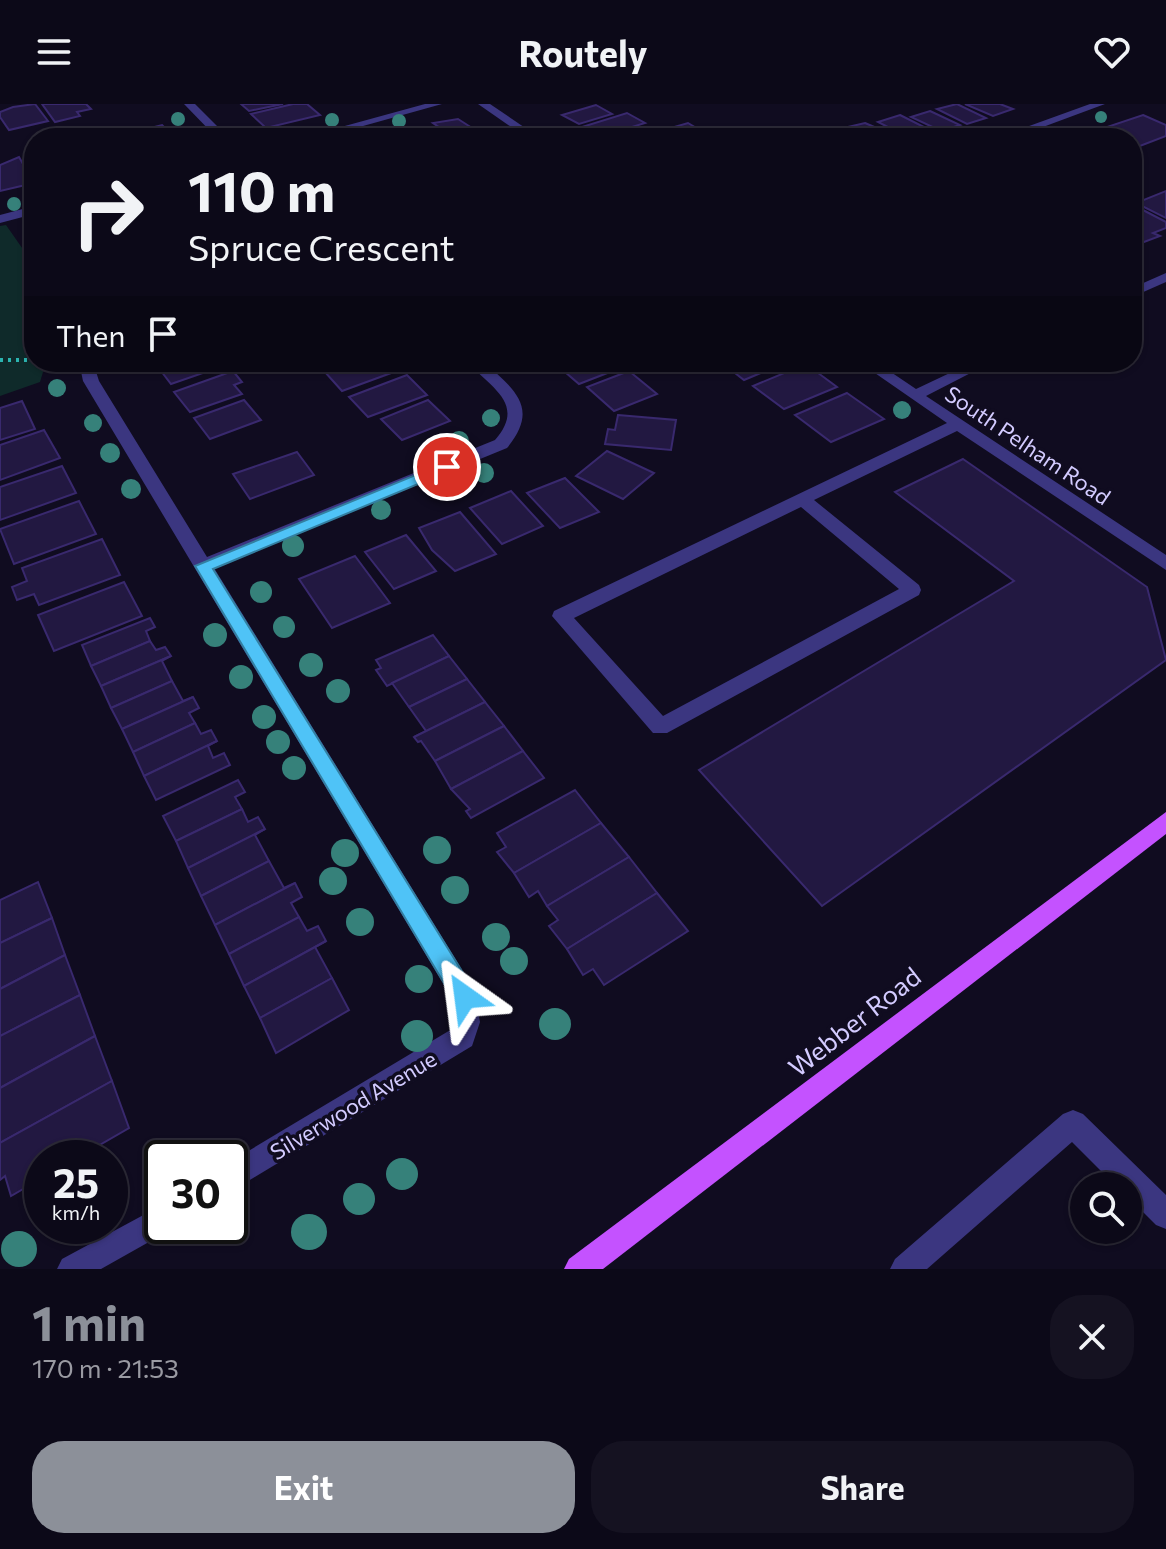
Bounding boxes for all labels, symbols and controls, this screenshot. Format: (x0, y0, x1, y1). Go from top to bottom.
icon: menu (32, 30, 76, 74)
text: Routely (518, 30, 648, 74)
icon: heart (1090, 30, 1134, 74)
text: 110 m (188, 155, 335, 224)
icon: right (56, 160, 160, 264)
text: Spruce Crescent (188, 224, 455, 268)
icon: arrive (141, 312, 185, 356)
text: Then (56, 316, 125, 353)
street label: South Pelham Road (940, 380, 1116, 510)
pin (413, 433, 481, 501)
icon: arrive (425, 445, 469, 489)
position arrow (423, 955, 507, 1039)
street label: Webber Road (782, 960, 926, 1082)
street label: Silverwood Avenue (265, 1045, 441, 1165)
speed limit sign: 30 (144, 1140, 248, 1244)
text: 25 (53, 1157, 99, 1206)
map controls (1070, 1172, 1142, 1244)
button: search (1070, 1172, 1142, 1244)
text: km/h (52, 1200, 100, 1224)
text: 1 min (32, 1292, 146, 1351)
button: close (1050, 1295, 1134, 1379)
text: 170 m · 21:53 (32, 1352, 179, 1383)
button: Exit (32, 1441, 575, 1533)
button: Share (591, 1441, 1134, 1533)

